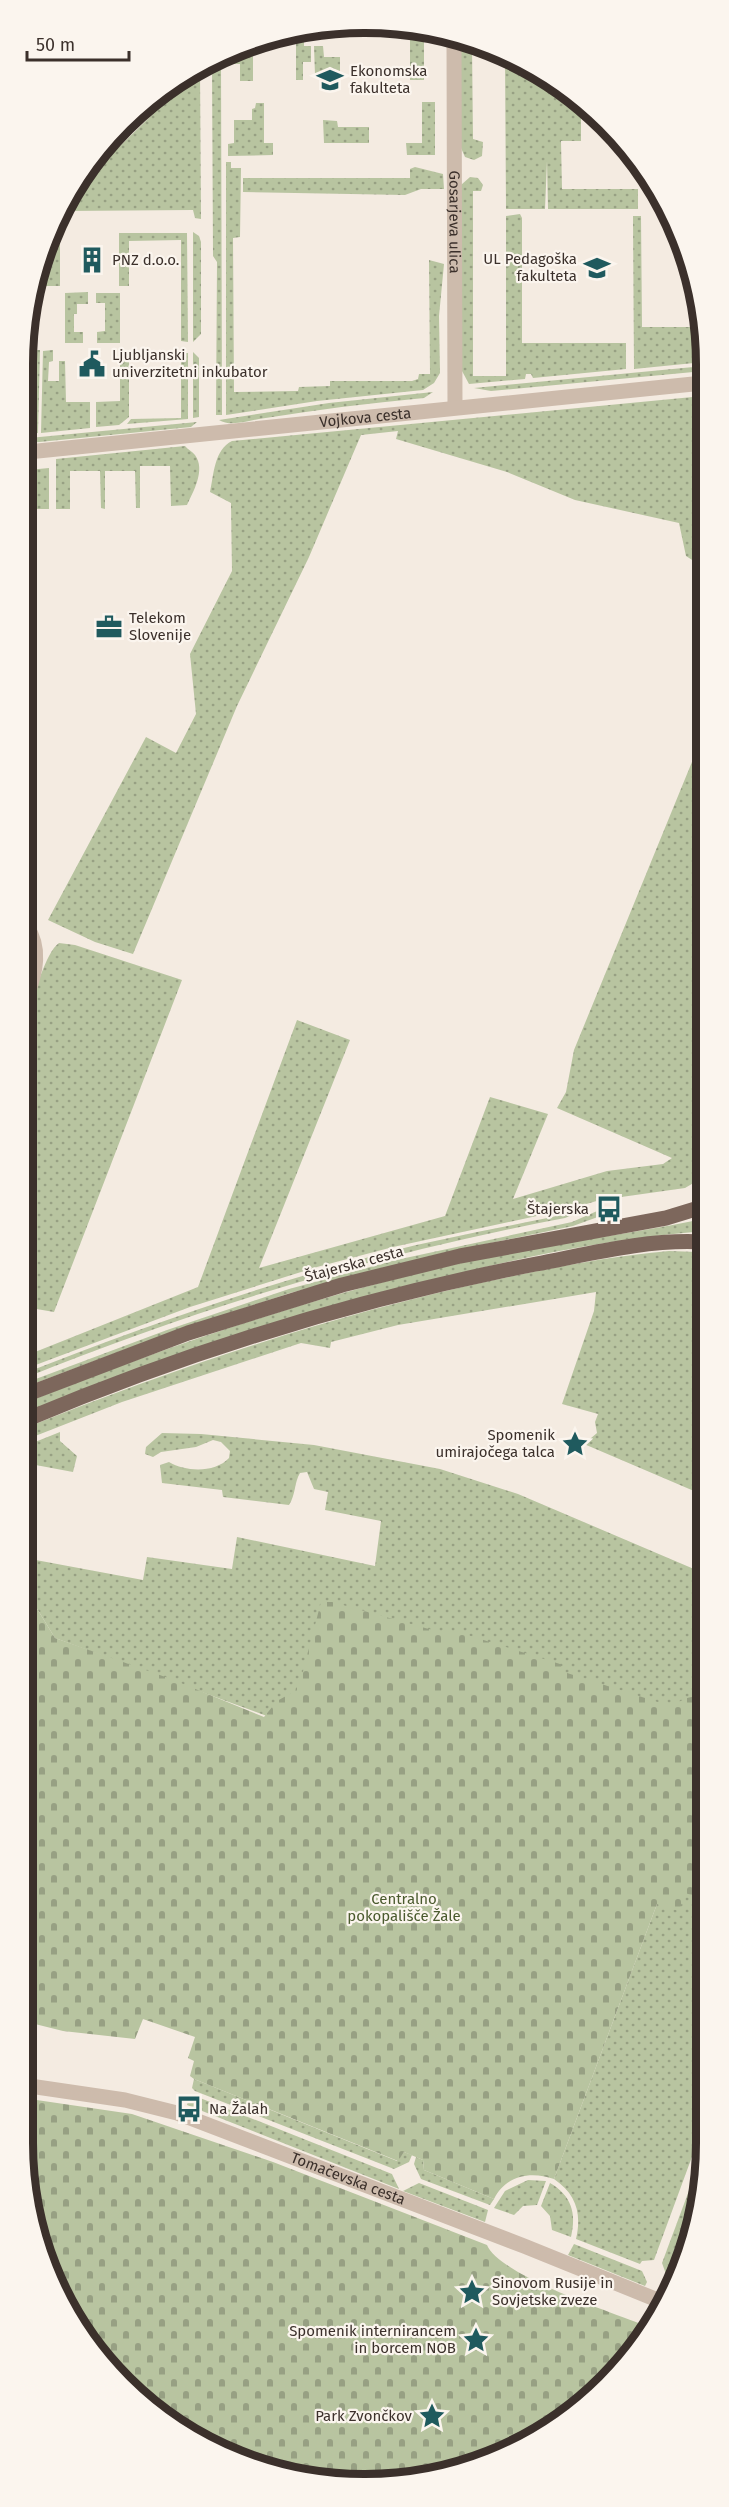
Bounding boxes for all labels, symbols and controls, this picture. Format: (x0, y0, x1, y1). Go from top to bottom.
scale bar (27, 24, 129, 62)
text: 50 m (36, 34, 75, 56)
place label: Ekonomska fakulteta (350, 62, 427, 97)
school or university icon: Ekonomska fakulteta (315, 65, 345, 95)
street label: Gosarjeva ulica (445, 170, 464, 274)
building icon: PNZ d.o.o. (77, 245, 107, 275)
place label: UL Pedagoška fakulteta (483, 250, 577, 285)
place label: PNZ d.o.o. (112, 251, 179, 269)
school or university icon: UL Pedagoška fakulteta (582, 253, 612, 283)
place label: Ljubljanski univerzitetni inkubator (112, 346, 268, 381)
public building icon: Ljubljanski univerzitetni inkubator (77, 349, 107, 379)
street label: Vojkova cesta (319, 404, 412, 431)
place label: Telekom Slovenije (129, 609, 191, 644)
office icon: Telekom Slovenije (94, 612, 124, 642)
bus stop icon: Štajerska (594, 1194, 624, 1224)
place label: Štajerska (527, 1200, 589, 1218)
street label: Štajerska cesta (303, 1242, 405, 1286)
place label: Spomenik umirajočega talca (435, 1426, 555, 1461)
place icon: Spomenik umirajočega talca (560, 1429, 590, 1459)
park label: Centralno pokopališče Žale (347, 1890, 461, 1925)
bus stop icon: Na Žalah (174, 2094, 204, 2124)
place label: Na Žalah (209, 2100, 268, 2118)
street label: Tomačevska cesta (288, 2149, 408, 2209)
place label: Sinovom Rusije in Sovjetske zveze (492, 2274, 613, 2309)
place icon: Sinovom Rusije in Sovjetske zveze (457, 2277, 487, 2307)
place label: Spomenik internirancem in borcem NOB (289, 2322, 456, 2357)
place icon: Spomenik internirancem in borcem NOB (461, 2325, 491, 2355)
place icon: Park Zvončkov (417, 2401, 447, 2431)
place label: Park Zvončkov (315, 2407, 413, 2425)

